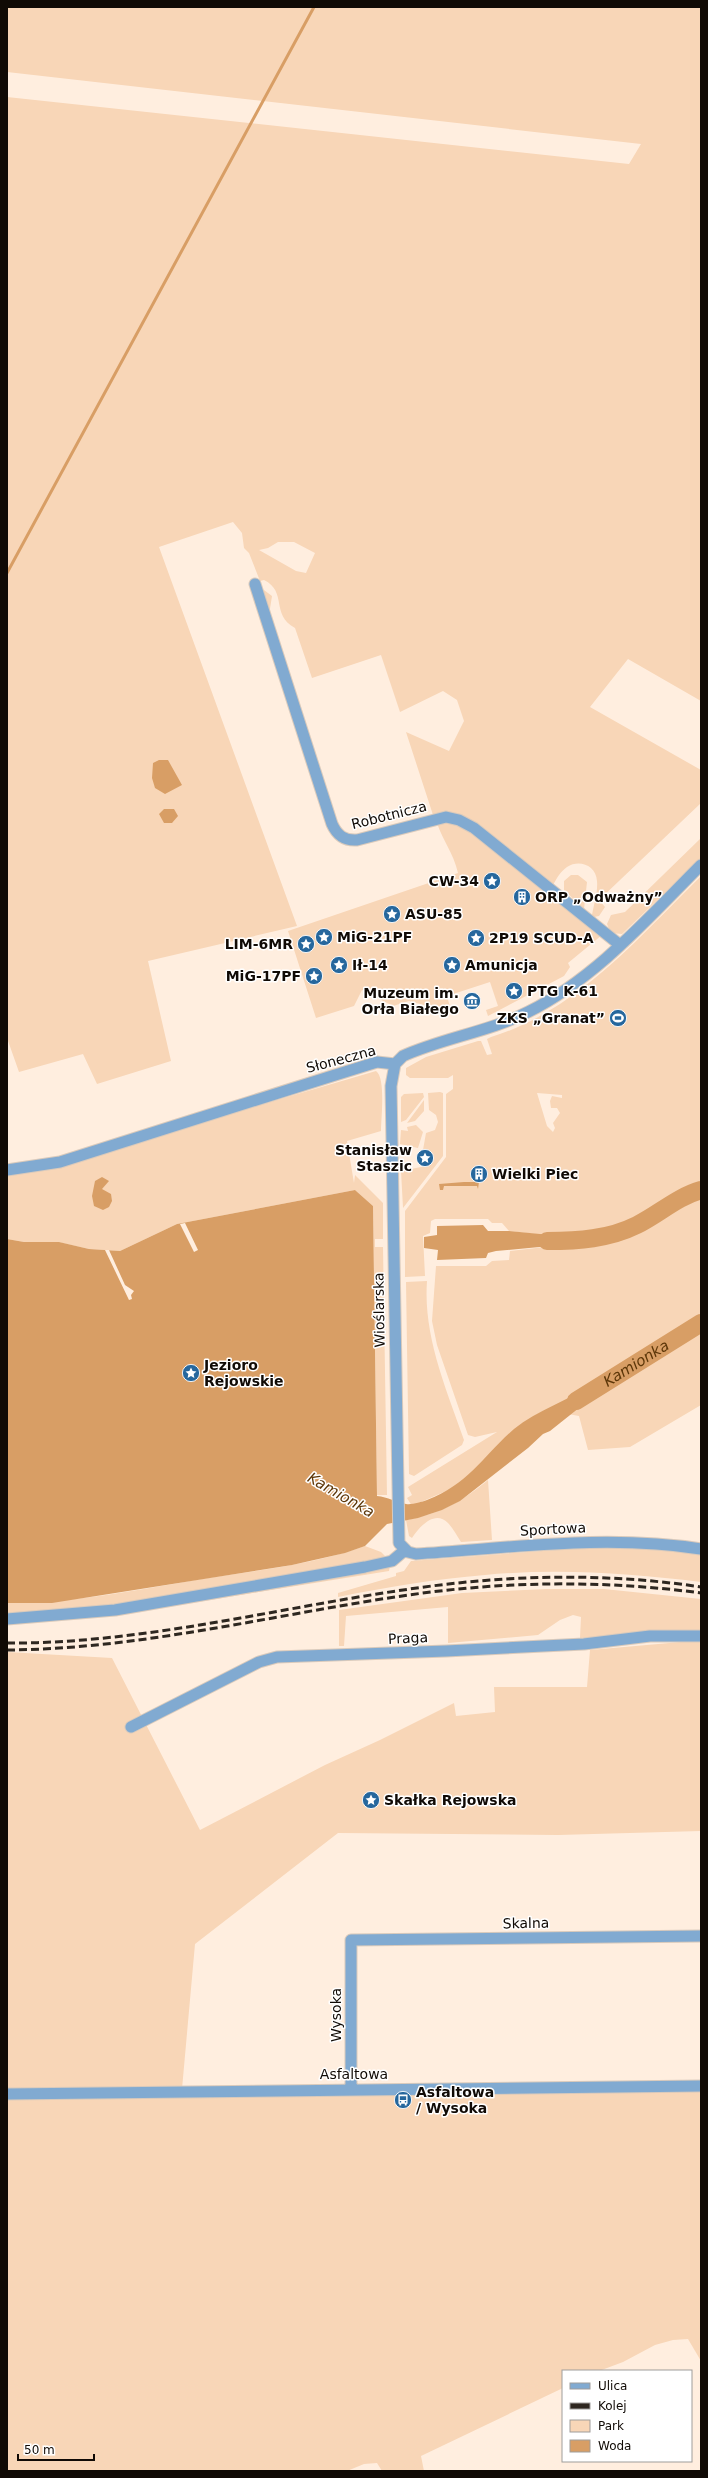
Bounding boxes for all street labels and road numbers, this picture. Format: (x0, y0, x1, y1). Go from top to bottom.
street label: Robotnicza (350, 798, 428, 832)
street label: Słoneczna (304, 1042, 378, 1076)
street label: Wioślarska (370, 1272, 388, 1348)
street label: Sportowa (520, 1519, 586, 1539)
street label: Praga (388, 1629, 428, 1647)
street label: Skalna (503, 1915, 549, 1931)
street label: Wysoka (328, 1988, 344, 2042)
street label: Asfaltowa (320, 2066, 388, 2082)

